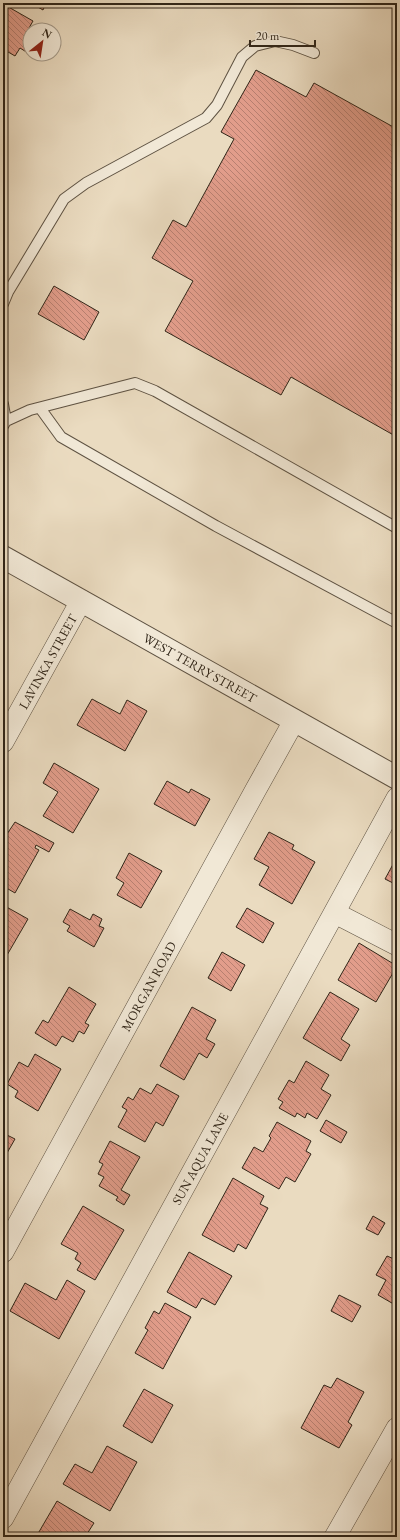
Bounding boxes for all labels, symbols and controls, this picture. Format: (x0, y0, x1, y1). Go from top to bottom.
north arrow (22, 22, 62, 62)
scale bar (250, 22, 315, 48)
text: N (40, 25, 54, 42)
text: 20 m (256, 28, 280, 44)
street label: LAVINKA STREET (15, 611, 81, 712)
street label: WEST TERRY STREET (140, 629, 260, 707)
street label: MORGAN ROAD (117, 938, 180, 1034)
street label: SUN AQUA LANE (168, 1110, 232, 1208)

